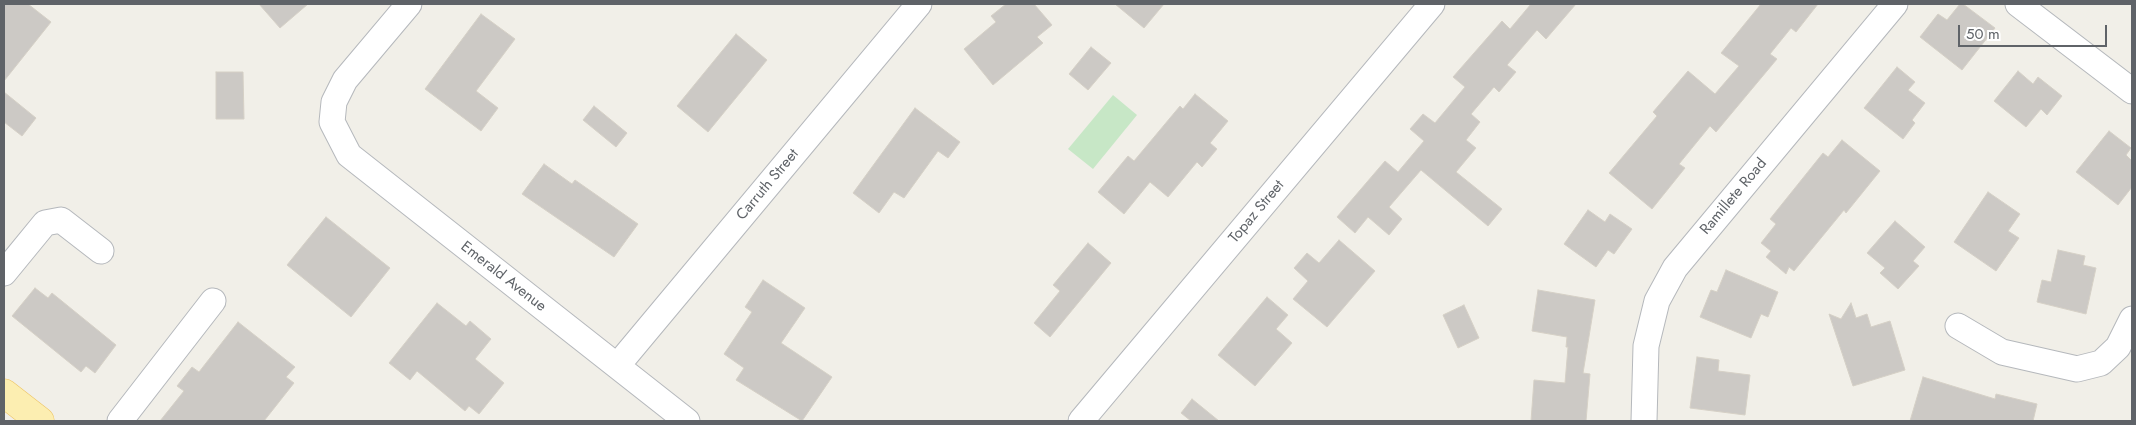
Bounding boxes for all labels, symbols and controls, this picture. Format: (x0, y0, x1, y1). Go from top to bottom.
scale bar (1961, 15, 2110, 47)
text: 50 m (1966, 23, 2000, 45)
street label: Carruth Street (733, 146, 803, 224)
street label: Ramillete Road (1697, 155, 1771, 239)
street label: Topaz Street (1225, 177, 1289, 247)
street label: Emerald Avenue (457, 238, 549, 316)

